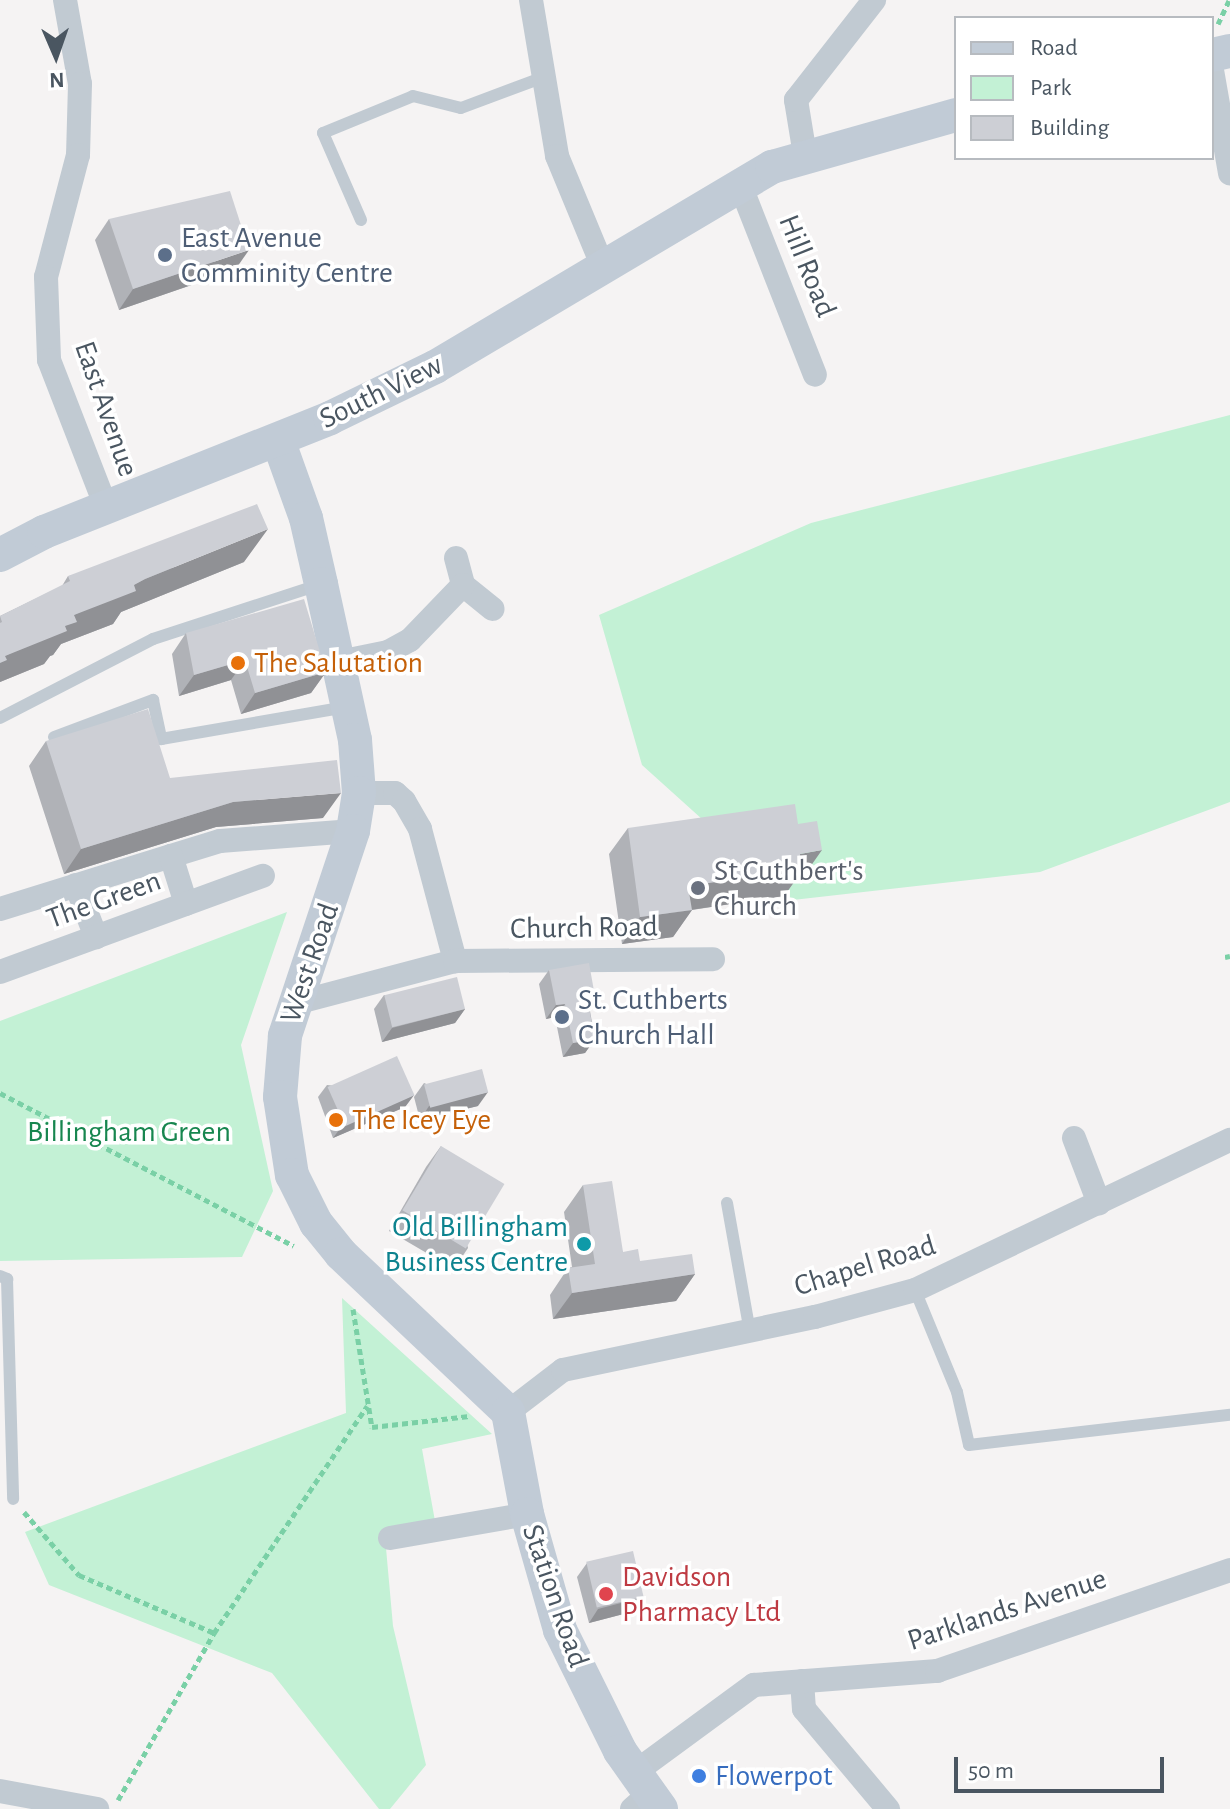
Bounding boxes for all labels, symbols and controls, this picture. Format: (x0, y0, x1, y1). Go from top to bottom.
north arrow (16, 16, 96, 96)
legend (954, 16, 1214, 160)
text: Road (1030, 36, 1078, 60)
text: N (49, 69, 65, 91)
text: Park (1030, 76, 1071, 100)
text: Building (1030, 116, 1109, 140)
street label: Hill Road (770, 210, 844, 322)
place label: East Avenue Comminity Centre (181, 220, 393, 290)
marker: East Avenue Comminity Centre (156, 246, 174, 264)
street label: East Avenue (66, 337, 146, 481)
street label: South View (314, 347, 448, 437)
place label: The Salutation (254, 645, 423, 681)
marker: The Salutation (229, 654, 247, 672)
place label: St Cuthbert's Church (714, 853, 864, 924)
street label: The Green (42, 863, 166, 937)
marker: St Cuthbert's Church (689, 879, 707, 897)
street label: West Road (273, 898, 347, 1028)
street label: Church Road (510, 909, 658, 947)
place label: St. Cuthberts Church Hall (578, 982, 728, 1052)
marker: St. Cuthberts Church Hall (553, 1008, 571, 1026)
place label: The Icey Eye (352, 1102, 491, 1138)
marker: The Icey Eye (327, 1111, 345, 1129)
park label: Billingham Green (27, 1114, 231, 1150)
place label: Old Billingham Business Centre (384, 1209, 568, 1280)
street label: Chapel Road (790, 1227, 940, 1305)
marker: Old Billingham Business Centre (575, 1235, 593, 1253)
street label: Station Road (514, 1520, 596, 1672)
place label: Davidson Pharmacy Ltd (622, 1559, 781, 1630)
street label: Parklands Avenue (903, 1561, 1111, 1659)
marker: Davidson Pharmacy Ltd (597, 1585, 615, 1603)
scale bar (958, 1741, 1168, 1791)
place label: Flowerpot (715, 1758, 833, 1794)
text: 50 m (968, 1759, 1014, 1783)
marker: Flowerpot (690, 1767, 708, 1785)

